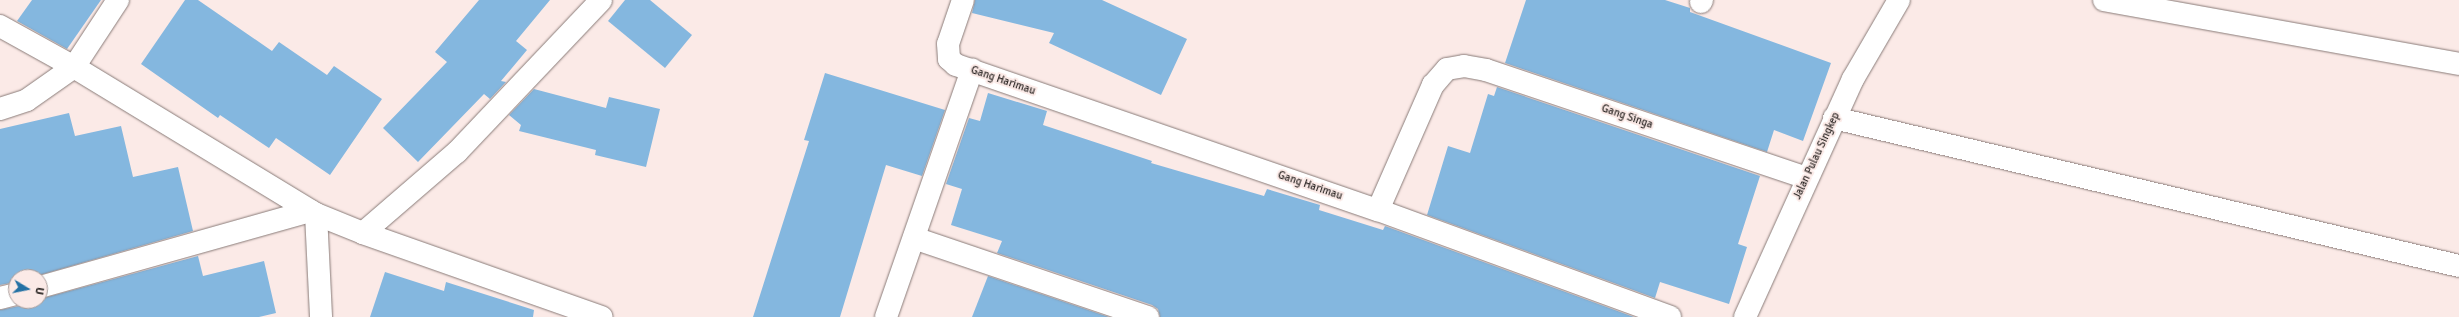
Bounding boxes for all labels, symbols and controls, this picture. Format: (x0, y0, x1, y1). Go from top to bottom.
street label: Gang Harimau (969, 64, 1037, 98)
street label: Gang Singa (1600, 102, 1654, 132)
street label: Jalan Pulau Singkep (1791, 110, 1843, 202)
street label: Gang Harimau (1276, 169, 1344, 203)
north arrow (8, 269, 48, 309)
text: U (32, 286, 46, 296)

